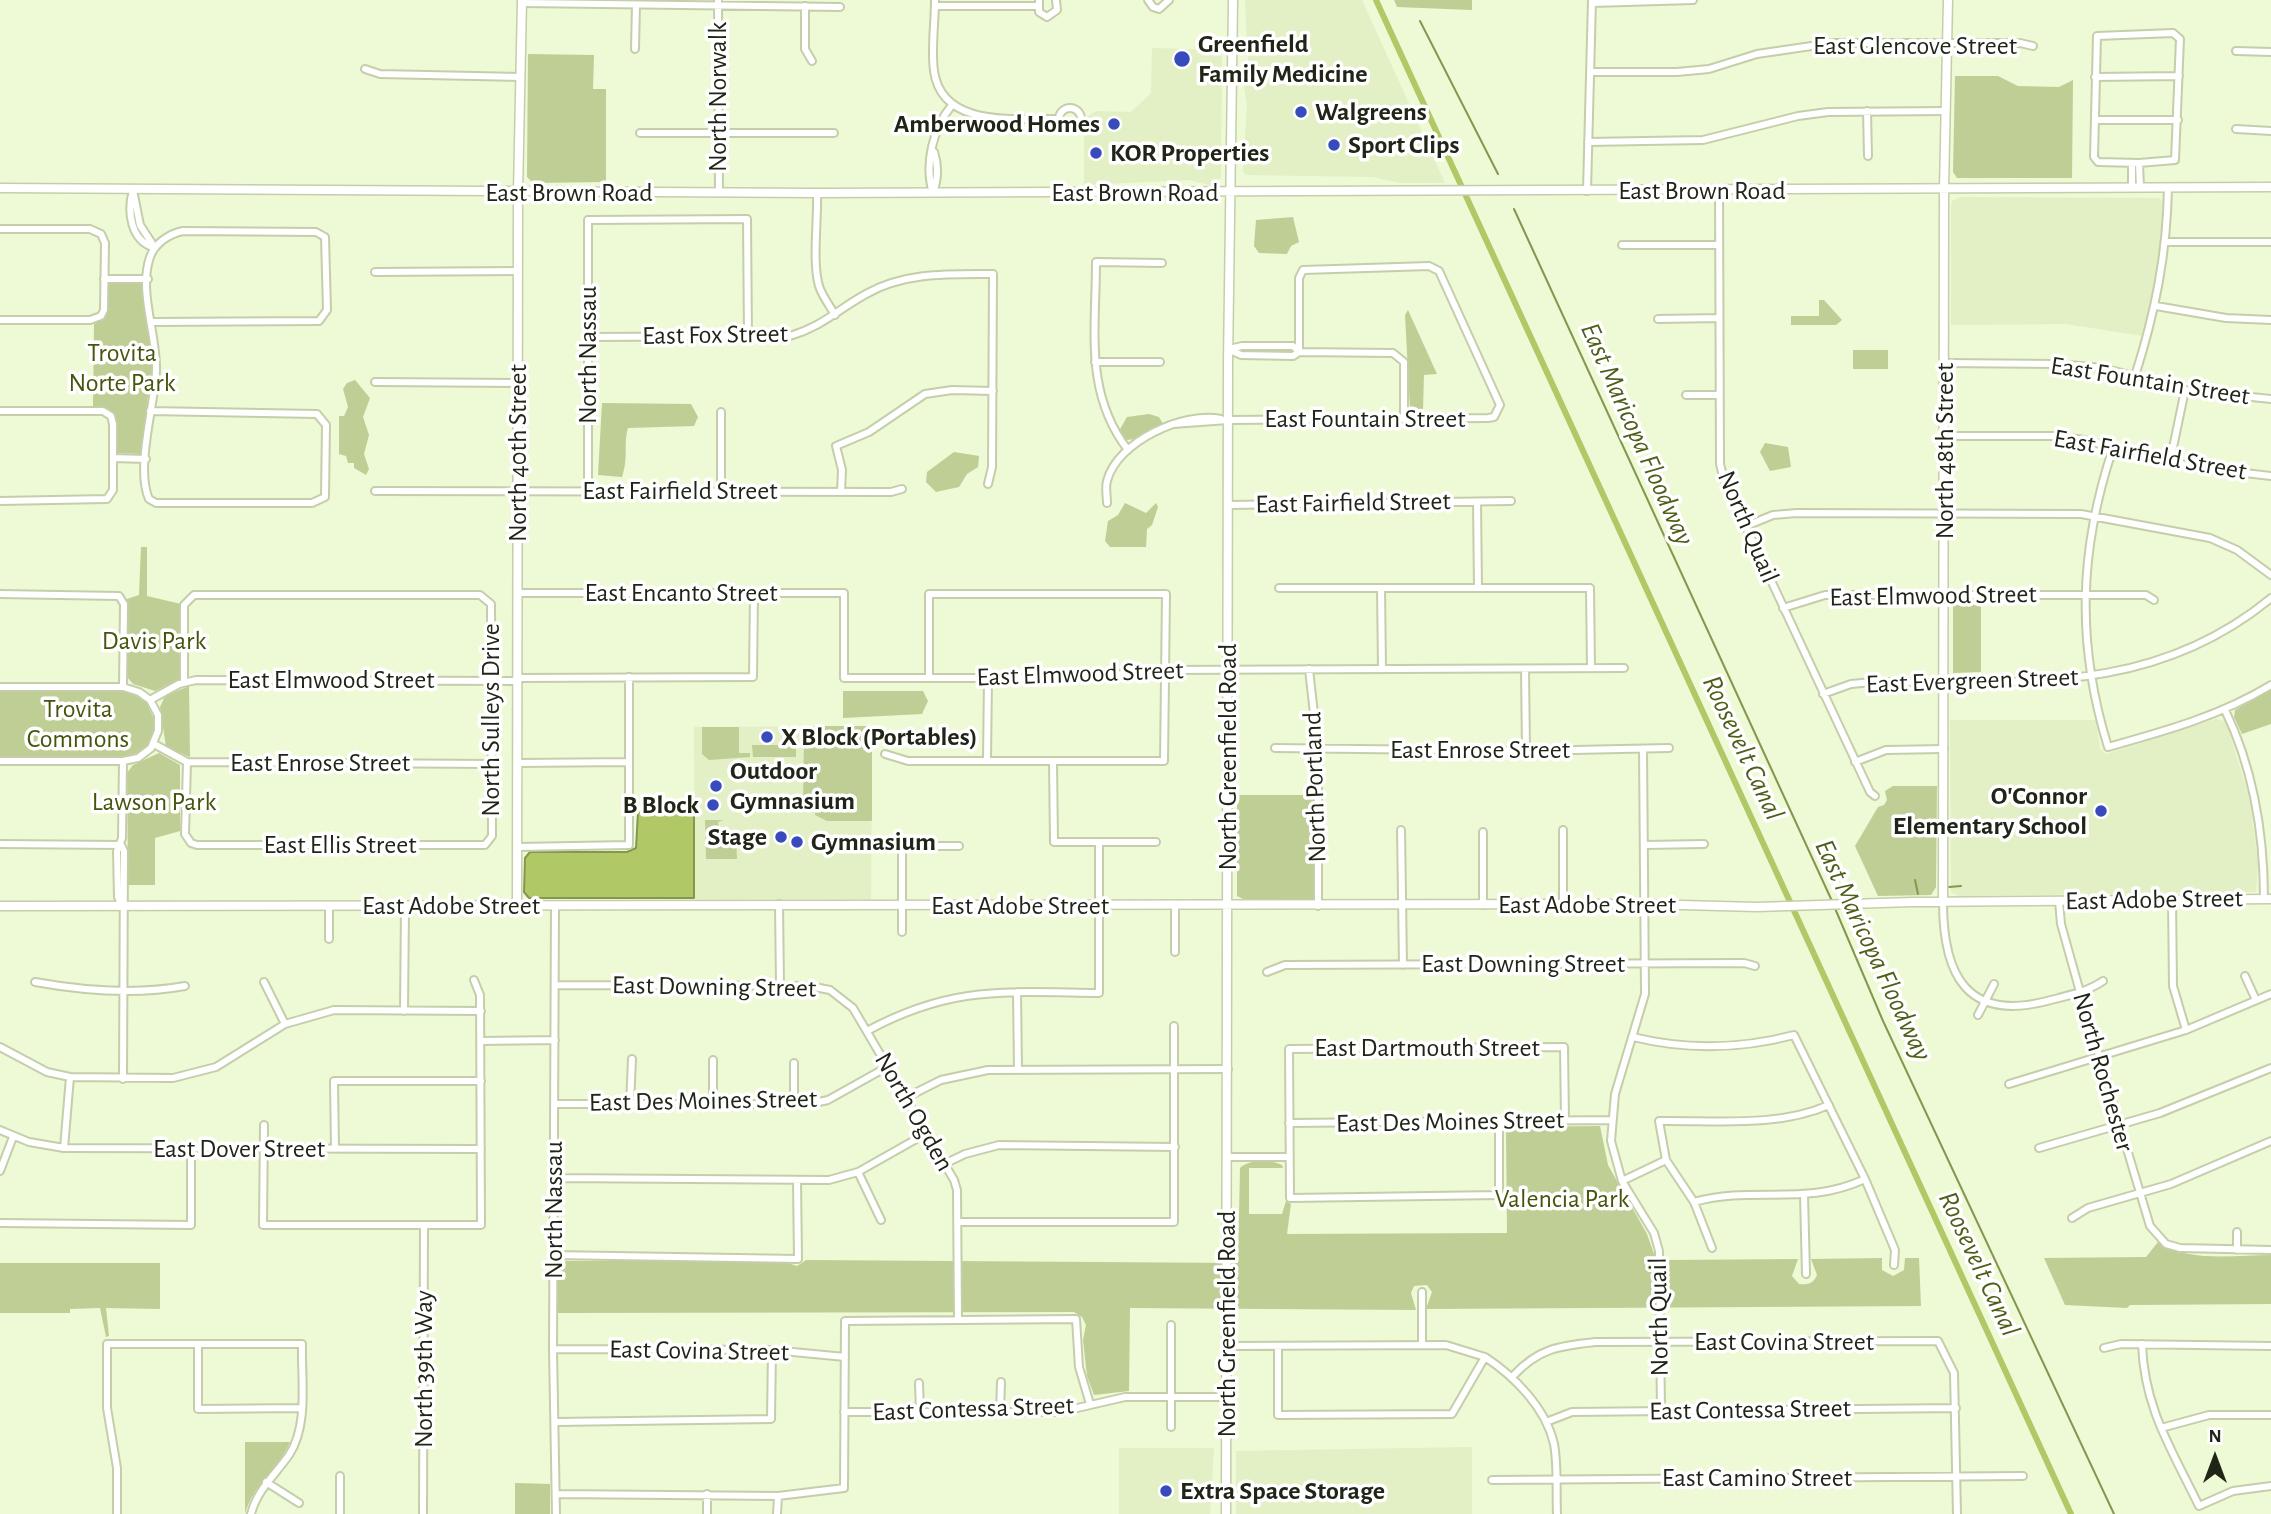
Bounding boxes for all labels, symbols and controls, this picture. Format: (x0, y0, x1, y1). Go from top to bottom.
street label: North Norwalk (702, 22, 734, 172)
place label: Greenfield Family Medicine (1198, 28, 1368, 90)
street label: East Glencove Street (1813, 30, 2017, 62)
marker: Greenfield Family Medicine (1172, 49, 1192, 69)
place label: Walgreens (1315, 96, 1427, 128)
marker: Walgreens (1293, 104, 1309, 120)
place label: Amberwood Homes (894, 108, 1100, 140)
marker: Amberwood Homes (1106, 116, 1122, 132)
place label: Sport Clips (1348, 129, 1459, 161)
place label: KOR Properties (1110, 137, 1269, 169)
marker: Sport Clips (1326, 137, 1342, 153)
marker: KOR Properties (1088, 145, 1104, 161)
street label: East Brown Road (1618, 175, 1786, 207)
street label: East Brown Road (485, 177, 653, 209)
street label: East Brown Road (1051, 177, 1219, 209)
street label: North Nassau (572, 286, 604, 424)
water label: East Maricopa Floodway (1573, 317, 1701, 551)
street label: East Fox Street (642, 318, 788, 352)
park label: Trovita Norte Park (68, 337, 176, 398)
street label: East Fountain Street (2048, 350, 2252, 412)
street label: North 48th Street (1929, 363, 1961, 539)
street label: North 40th Street (502, 364, 534, 542)
street label: East Fountain Street (1264, 403, 1466, 435)
street label: East Fairfield Street (2051, 423, 2249, 487)
street label: North Quail (1710, 466, 1786, 588)
street label: East Fairfield Street (582, 475, 778, 507)
street label: East Fairfield Street (1255, 486, 1451, 520)
street label: East Encanto Street (584, 577, 778, 609)
street label: East Elmwood Street (1829, 579, 2037, 613)
street label: North Sulleys Drive (475, 623, 507, 817)
park label: Davis Park (102, 625, 206, 657)
street label: North Greenfield Road (1212, 643, 1244, 871)
street label: East Elmwood Street (976, 655, 1184, 693)
street label: East Evergreen Street (1865, 662, 2079, 700)
street label: East Elmwood Street (227, 664, 435, 696)
water label: Roosevelt Canal (1695, 670, 1791, 826)
park label: Trovita Commons (27, 693, 129, 754)
street label: North Portland (1297, 711, 1333, 863)
place label: X Block (Portables) (781, 721, 977, 753)
marker: X Block (Portables) (759, 729, 775, 745)
street label: East Enrose Street (1390, 734, 1570, 766)
street label: East Enrose Street (230, 747, 410, 779)
place label: Outdoor Gymnasium (730, 755, 855, 816)
marker: Outdoor Gymnasium (708, 778, 724, 794)
place label: O'Connor Elementary School (1893, 780, 2087, 842)
park label: Lawson Park (92, 786, 216, 818)
place label: B Block (623, 789, 699, 821)
marker: B Block (705, 797, 721, 813)
marker: O'Connor Elementary School (2093, 803, 2109, 819)
place label: Stage (708, 821, 767, 853)
place label: Gymnasium (811, 826, 936, 858)
street label: East Ellis Street (264, 829, 416, 861)
marker: Stage (773, 829, 789, 845)
marker: Gymnasium (789, 834, 805, 850)
water label: East Maricopa Floodway (1807, 834, 1939, 1066)
street label: East Adobe Street (2065, 883, 2243, 917)
street label: East Adobe Street (1498, 889, 1676, 921)
street label: East Adobe Street (362, 890, 540, 922)
street label: East Adobe Street (931, 890, 1109, 922)
street label: East Downing Street (1421, 948, 1625, 980)
street label: East Downing Street (612, 970, 816, 1004)
street label: North Rochester (2065, 989, 2141, 1155)
street label: East Dartmouth Street (1314, 1032, 1540, 1064)
street label: North Ogden (867, 1047, 961, 1177)
street label: East Des Moines Street (589, 1083, 817, 1119)
street label: East Des Moines Street (1336, 1104, 1564, 1140)
street label: East Dover Street (153, 1133, 325, 1165)
street label: North Nassau (538, 1141, 570, 1279)
park label: Valencia Park (1495, 1183, 1629, 1215)
water label: Roosevelt Canal (1931, 1186, 2027, 1342)
street label: North Greenfield Road (1211, 1210, 1243, 1438)
street label: North Quail (1642, 1257, 1676, 1377)
street label: North 39th Way (408, 1290, 440, 1448)
street label: East Covina Street (1694, 1326, 1874, 1358)
street label: East Covina Street (609, 1334, 789, 1368)
street label: East Contessa Street (872, 1390, 1074, 1428)
street label: East Contessa Street (1649, 1393, 1851, 1427)
north arrow (2180, 1423, 2250, 1493)
text: N (2208, 1427, 2222, 1446)
street label: East Camino Street (1662, 1462, 1852, 1494)
place label: Extra Space Storage (1180, 1475, 1385, 1507)
marker: Extra Space Storage (1158, 1483, 1174, 1499)

